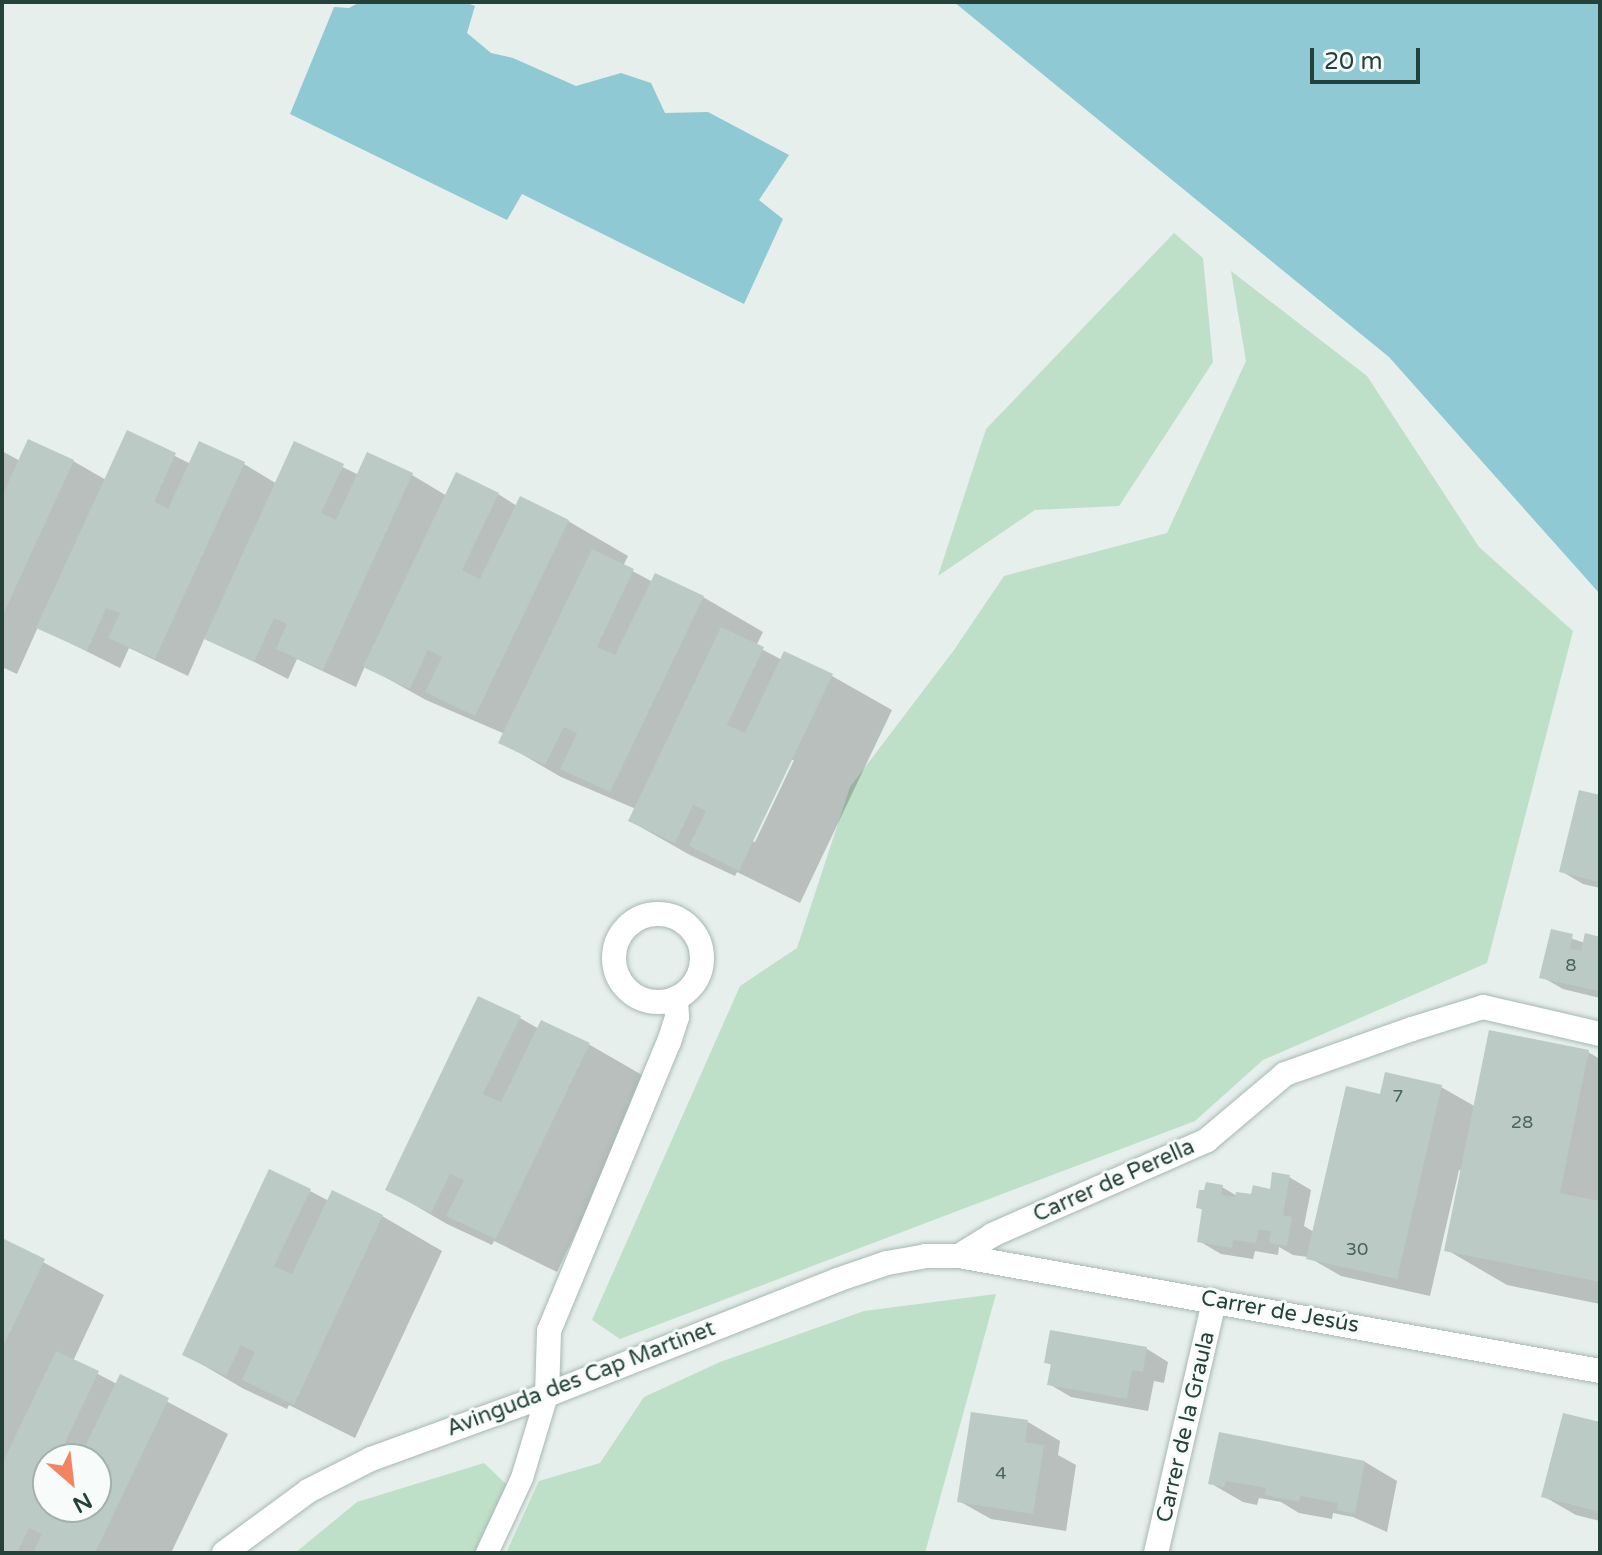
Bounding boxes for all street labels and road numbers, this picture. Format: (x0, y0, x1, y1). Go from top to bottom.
street label: Carrer de Perella (1029, 1134, 1199, 1228)
street label: Carrer de Jesús (1199, 1285, 1361, 1339)
street label: Avinguda des Cap Martinet (443, 1316, 719, 1442)
street label: Carrer de la Graula (1151, 1329, 1221, 1525)

